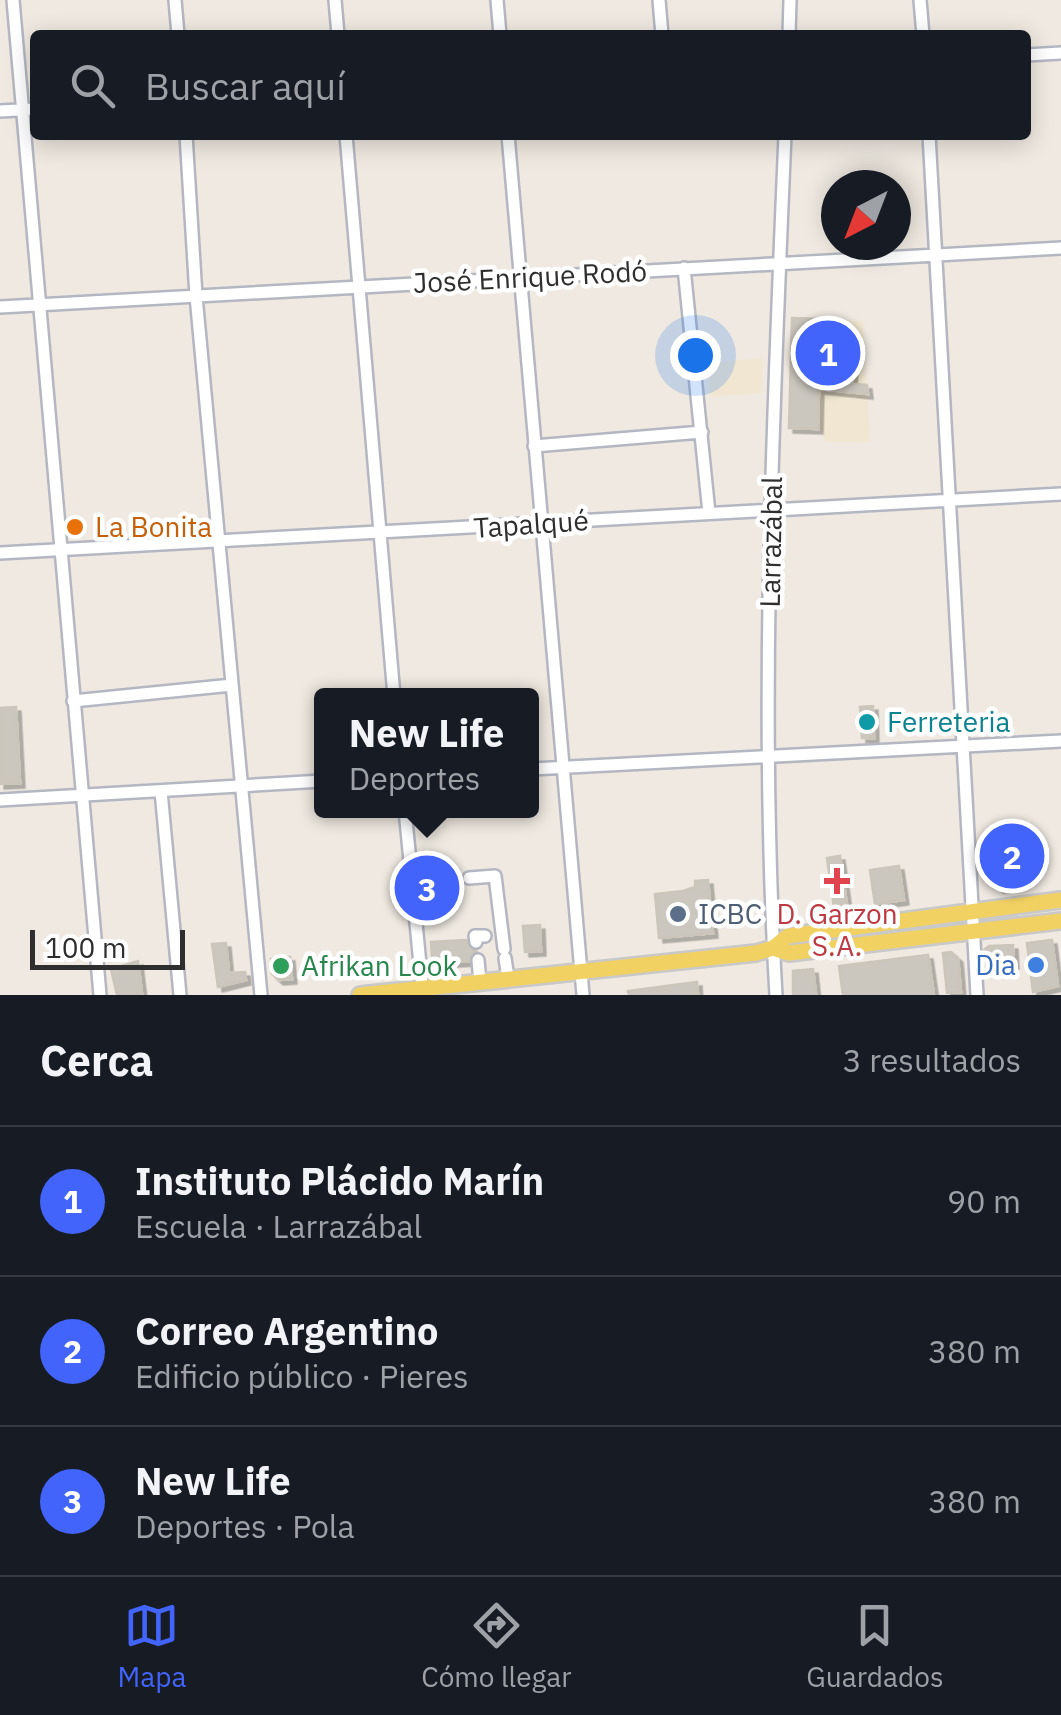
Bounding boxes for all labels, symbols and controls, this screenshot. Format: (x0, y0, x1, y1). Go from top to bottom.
search box (30, 30, 1031, 140)
icon: search (65, 58, 120, 113)
text: Buscar aquí (145, 61, 346, 110)
north arrow (821, 170, 911, 260)
street label: José Enrique Rodó (412, 252, 648, 301)
pin: 1 (796, 316, 860, 390)
your location (670, 330, 721, 381)
street label: Larrazábal (751, 476, 790, 608)
street label: Tapalqué (472, 501, 590, 546)
place label: La Bonita (95, 508, 212, 545)
marker: La Bonita (64, 516, 86, 538)
popup (314, 688, 539, 818)
place label: Ferreteria (887, 703, 1010, 740)
text: New Life (349, 708, 504, 757)
marker: Ferreteria (856, 711, 878, 733)
text: Deportes (349, 757, 480, 799)
pin: 2 (980, 818, 1044, 894)
pin: 3 (394, 850, 460, 926)
marker: D. Garzon S.A. (826, 870, 848, 892)
place label: ICBC (698, 895, 762, 932)
place label: D. Garzon S.A. (776, 895, 898, 964)
marker: ICBC (667, 903, 689, 925)
scale bar (30, 925, 185, 970)
text: 100 m (45, 929, 126, 966)
place label: Dia (975, 946, 1016, 983)
place label: Afrikan Look (301, 947, 457, 984)
marker: Dia (1025, 954, 1047, 976)
marker: Afrikan Look (270, 955, 292, 977)
text: Cerca (40, 1033, 153, 1088)
text: 3 resultados (842, 1039, 1021, 1081)
text: Instituto Plácido Marín (135, 1156, 544, 1205)
text: 1 (63, 1180, 82, 1222)
text: 90 m (947, 1180, 1021, 1222)
text: Escuela · Larrazábal (135, 1205, 422, 1247)
text: Correo Argentino (135, 1306, 439, 1355)
text: 2 (63, 1330, 82, 1372)
text: 380 m (928, 1330, 1021, 1372)
text: Edificio público · Pieres (135, 1355, 469, 1397)
text: New Life (135, 1456, 291, 1505)
text: 3 (63, 1480, 82, 1522)
text: 380 m (928, 1480, 1021, 1522)
text: Deportes · Pola (135, 1505, 355, 1547)
tab: Mapa (117, 1598, 186, 1695)
tab: Cómo llegar (421, 1598, 571, 1695)
tab: Guardados (806, 1598, 944, 1695)

